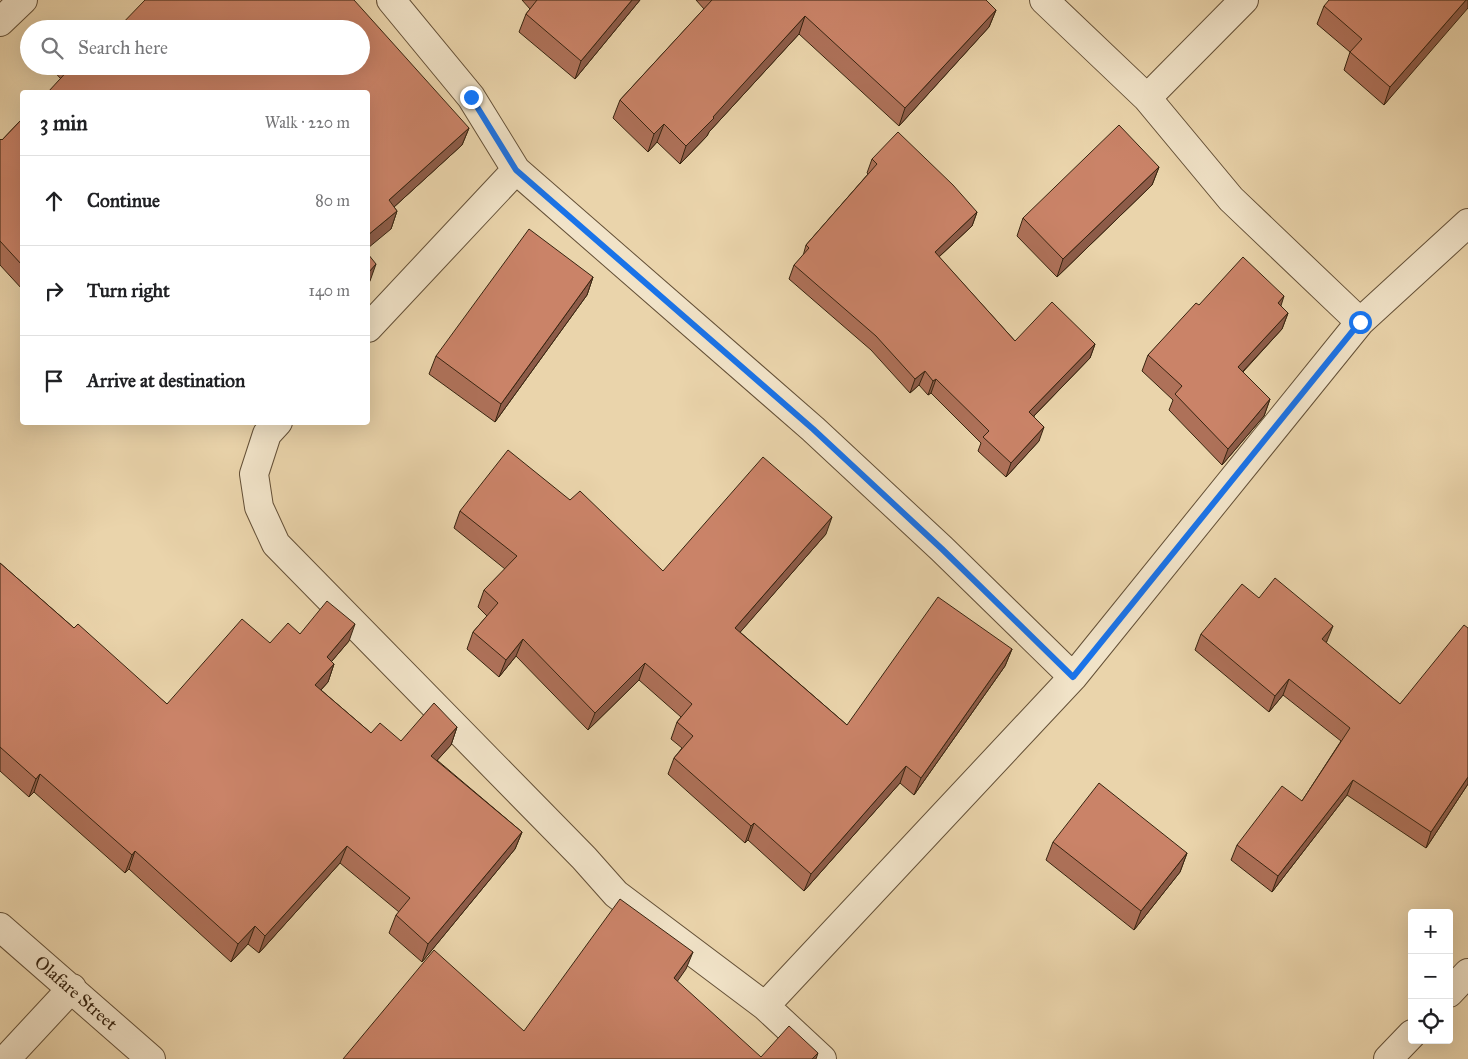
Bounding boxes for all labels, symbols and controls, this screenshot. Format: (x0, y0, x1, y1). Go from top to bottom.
search box (20, 20, 370, 75)
icon: search (38, 34, 66, 62)
text: Search here (78, 36, 168, 59)
route end (460, 86, 483, 109)
text: 3 min (40, 110, 88, 136)
text: Walk · 220 m (265, 113, 350, 132)
icon: ahead (40, 187, 68, 215)
text: Continue (87, 189, 160, 212)
text: 80 m (315, 191, 350, 210)
icon: right (40, 277, 68, 305)
text: Turn right (87, 279, 170, 302)
text: 140 m (309, 281, 350, 300)
route start (1349, 311, 1372, 334)
icon: arrive (40, 367, 68, 395)
text: Arrive at destination (87, 369, 245, 392)
map controls (1408, 909, 1453, 1044)
button: + (1408, 909, 1453, 954)
street label: Olafare Street (30, 951, 122, 1035)
button: − (1408, 954, 1453, 999)
button: locate (1408, 999, 1453, 1044)

